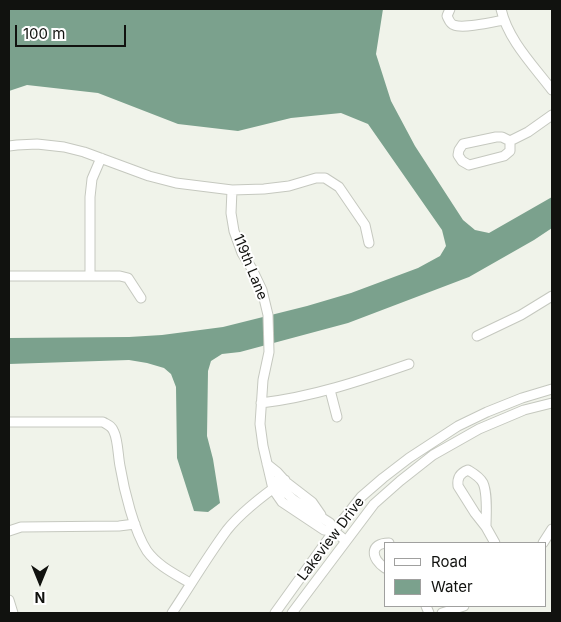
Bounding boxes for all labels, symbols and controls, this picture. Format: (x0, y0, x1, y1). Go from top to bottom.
scale bar (18, 15, 129, 47)
text: 100 m (23, 24, 65, 43)
street label: 119th Lane (229, 232, 271, 302)
street label: Lakeview Drive (294, 494, 368, 584)
legend (384, 542, 546, 607)
text: Road (431, 552, 467, 571)
north arrow (15, 557, 65, 607)
text: Water (431, 577, 473, 596)
text: N (35, 589, 45, 606)

